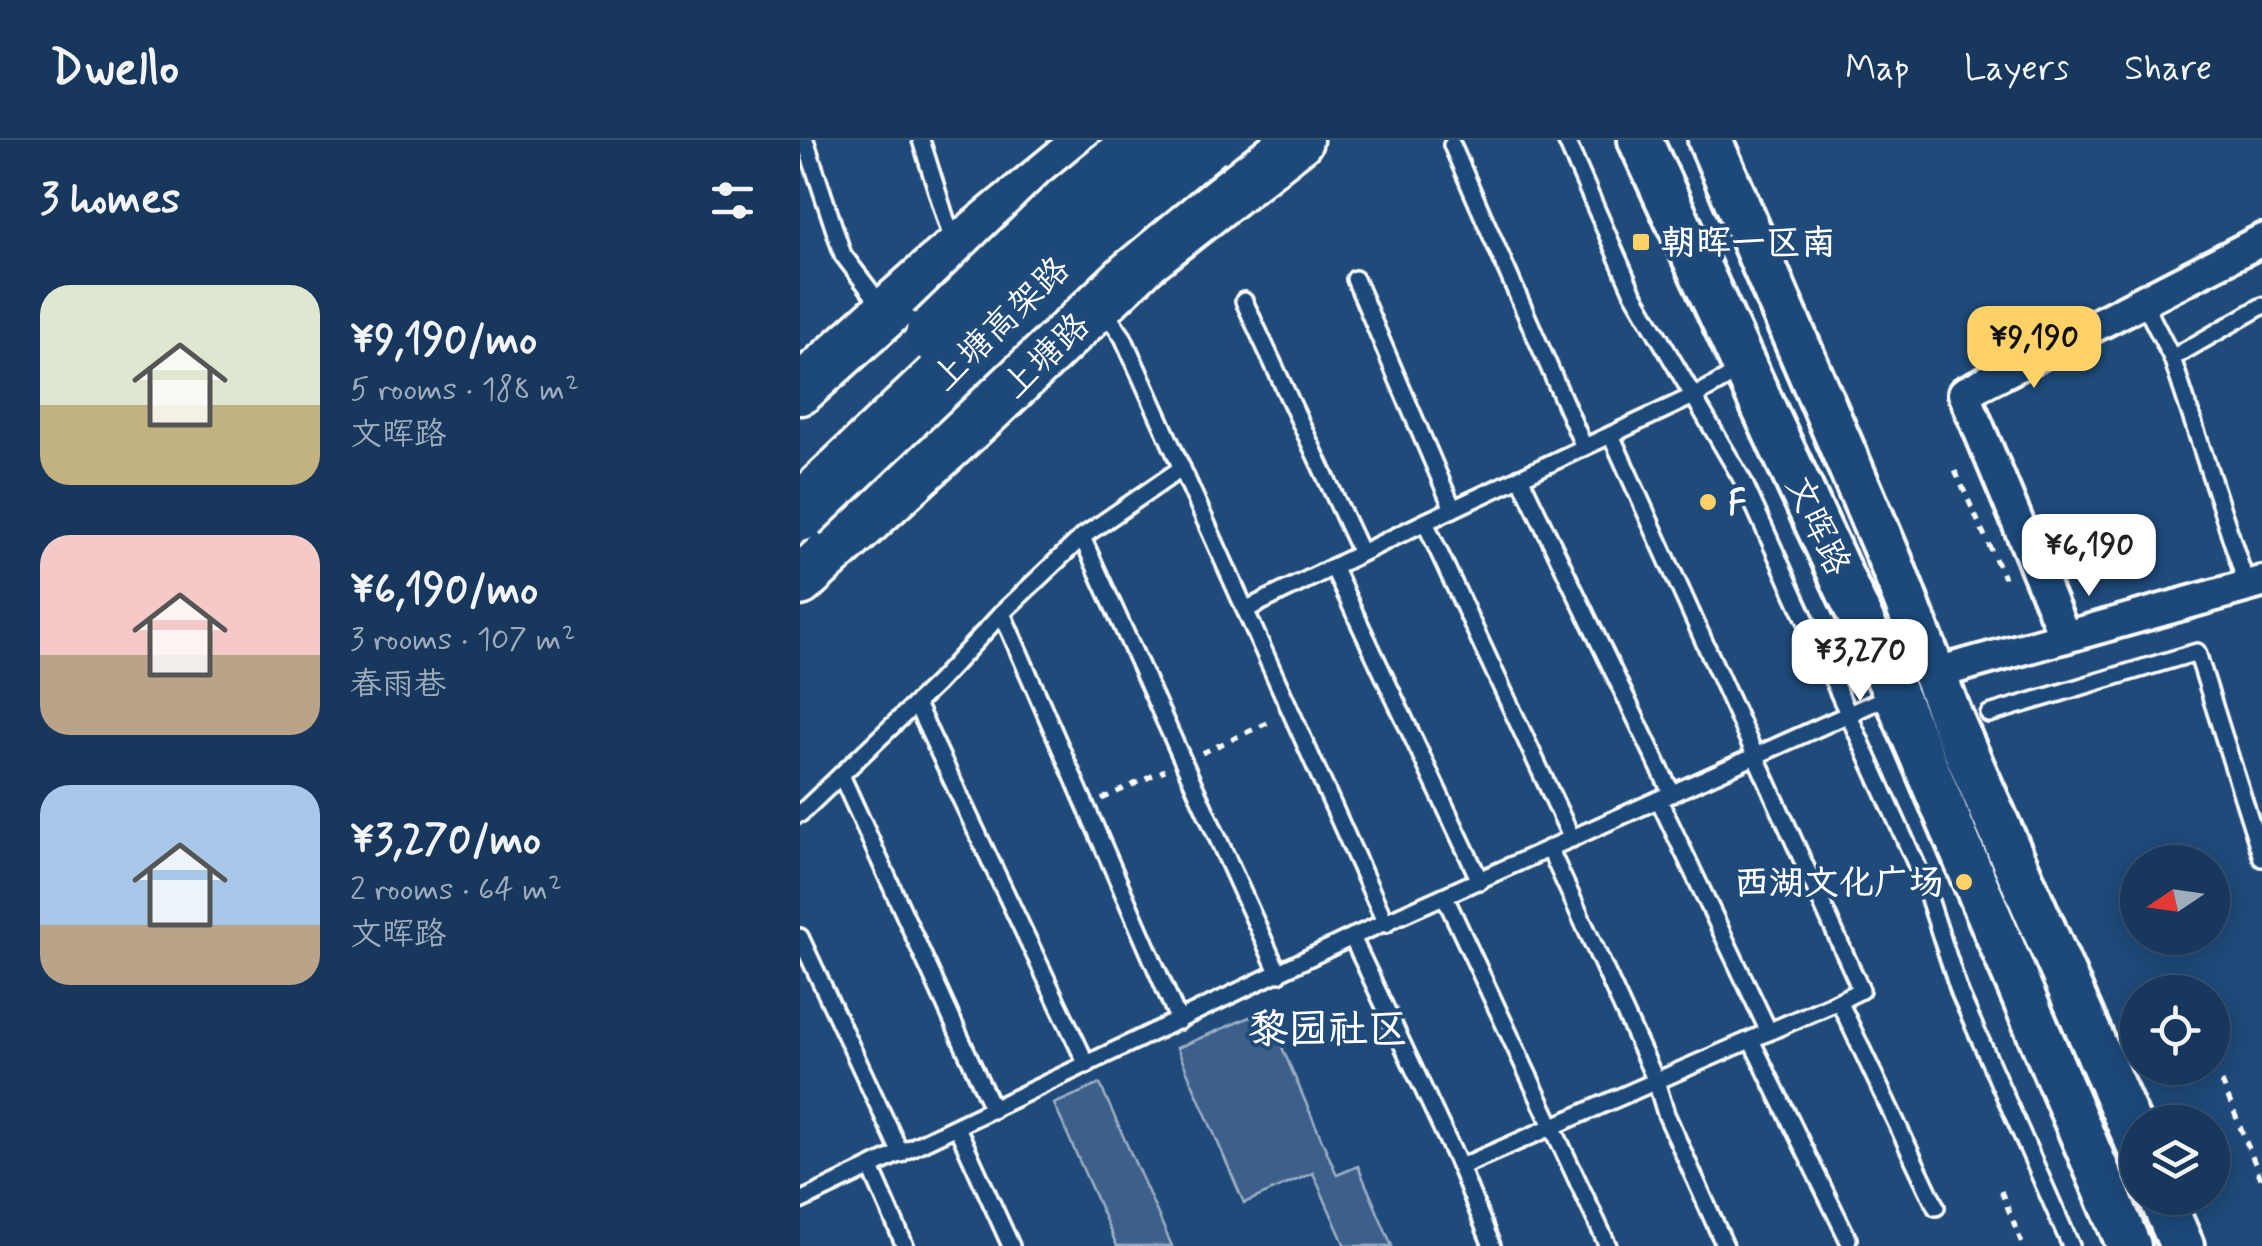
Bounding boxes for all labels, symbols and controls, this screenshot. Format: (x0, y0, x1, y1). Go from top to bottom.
text: Dwello (50, 38, 179, 101)
text: Map (1845, 46, 1909, 92)
text: Layers (1964, 46, 2069, 92)
text: Share (2124, 46, 2212, 92)
text: 3 homes (40, 173, 180, 228)
icon: filters (705, 173, 760, 228)
place label: 朝晖一区南 (1661, 221, 1836, 267)
marker: 朝晖一区南 (1630, 231, 1652, 253)
street label: 上塘高架路 (922, 247, 1080, 402)
street label: 上塘路 (993, 303, 1100, 409)
pin: ¥9,190 (1953, 306, 2115, 391)
text: ¥9,190/mo (350, 314, 537, 369)
text: ¥9,190 (1989, 317, 2079, 359)
icon: home (120, 325, 240, 445)
text: 5 rooms · 188 m² (350, 369, 579, 411)
text: 文晖路 (350, 414, 446, 456)
street label: 文晖路 (1774, 469, 1860, 583)
place label: F (1728, 481, 1747, 527)
marker: F (1697, 491, 1719, 513)
pin: ¥6,190 (2008, 514, 2170, 599)
text: ¥6,190 (2044, 525, 2134, 567)
text: ¥6,190/mo (350, 564, 538, 619)
icon: home (120, 575, 240, 695)
text: 3 rooms · 107 m² (350, 619, 575, 661)
pin: ¥3,270 (1779, 619, 1941, 704)
text: ¥3,270 (1814, 630, 1906, 672)
text: 春雨巷 (350, 664, 446, 706)
text: ¥3,270/mo (350, 814, 541, 869)
icon: home (120, 825, 240, 945)
north arrow (2120, 845, 2230, 955)
map controls (2120, 845, 2230, 1215)
place label: 西湖文化广场 (1734, 861, 1944, 907)
text: 2 rooms · 64 m² (350, 869, 562, 911)
marker: 西湖文化广场 (1953, 871, 1975, 893)
text: 文晖路 (350, 914, 446, 956)
button: locate (2120, 975, 2230, 1085)
district label: 黎园社区 (1248, 1005, 1408, 1057)
button: layers (2120, 1105, 2230, 1215)

